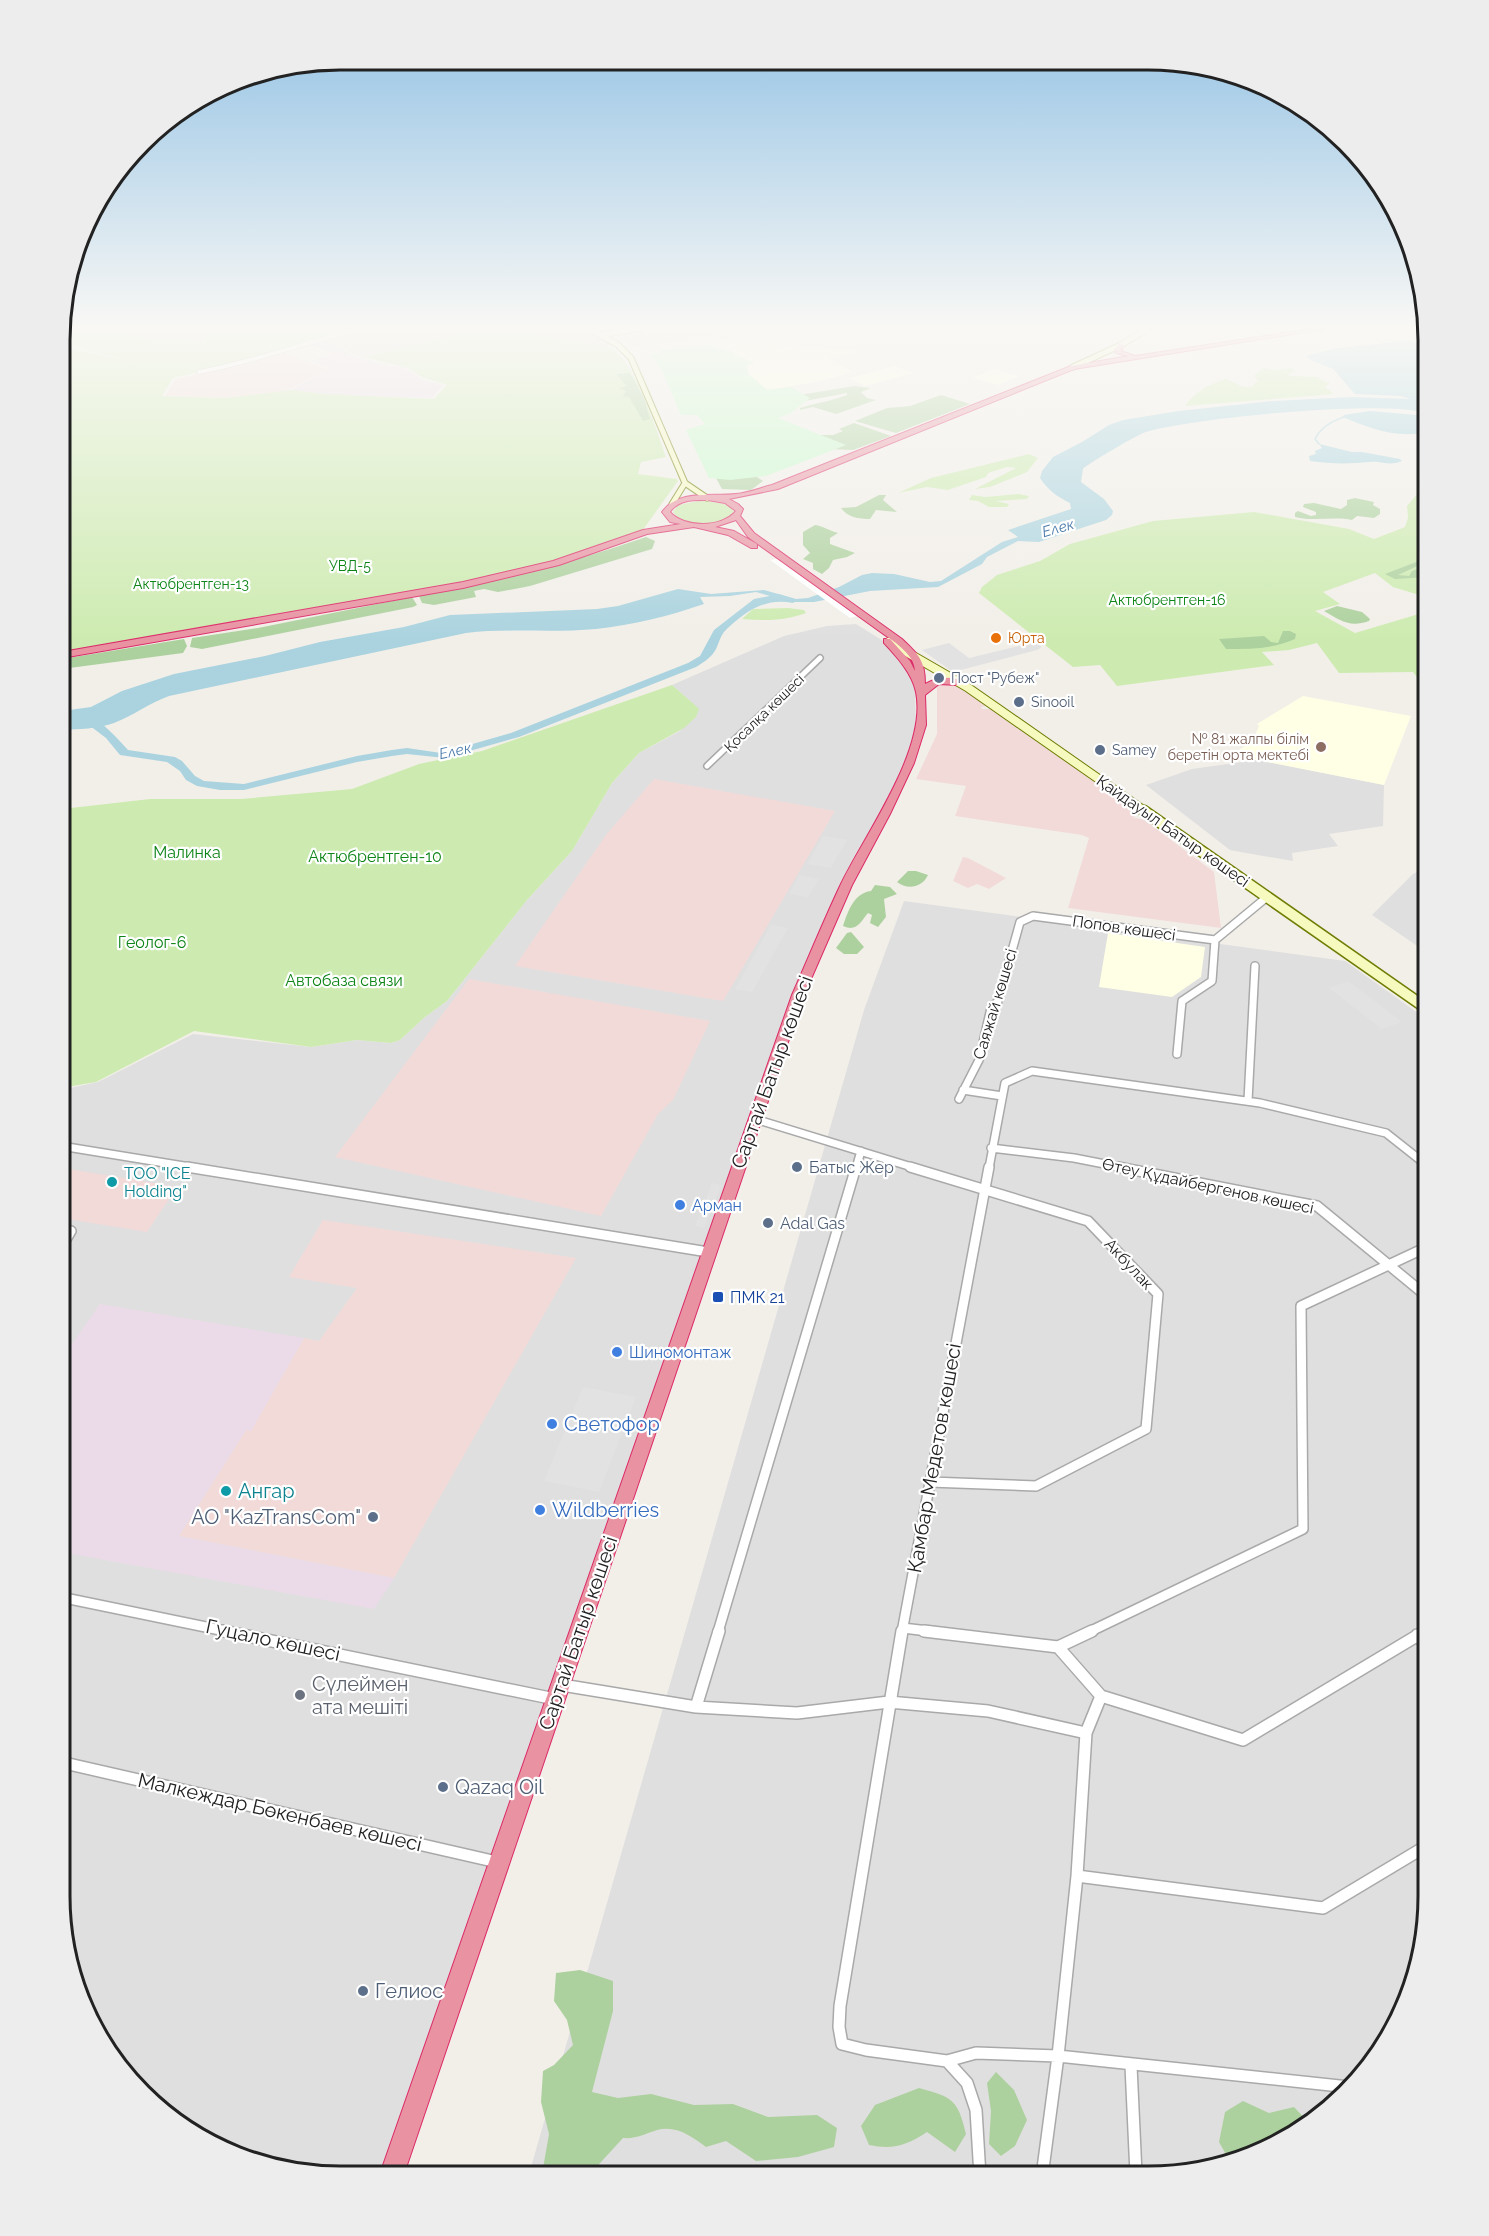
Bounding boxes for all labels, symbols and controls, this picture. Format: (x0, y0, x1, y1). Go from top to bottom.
water label: Елек (1040, 515, 1077, 541)
park label: УВД-5 (329, 558, 371, 574)
park label: Актюбрентген-13 (133, 576, 249, 592)
park label: Актюбрентген-16 (1109, 592, 1225, 608)
place label: Юрта (1008, 630, 1045, 646)
marker: Юрта (989, 631, 1003, 645)
place label: Пост "Рубеж" (951, 670, 1039, 686)
street label: Қосалқа көшесі (721, 671, 807, 755)
marker: Пост "Рубеж" (932, 671, 946, 685)
place label: Sinooil (1031, 694, 1074, 710)
marker: Sinooil (1012, 695, 1026, 709)
place label: № 81 жалпы білім беретін орта мектебі (1167, 731, 1309, 763)
water label: Елек (437, 739, 473, 763)
marker: № 81 жалпы білім беретін орта мектебі (1314, 740, 1328, 754)
place label: Samey (1112, 742, 1157, 758)
marker: Samey (1093, 743, 1107, 757)
street label: Қайдауыл Батыр көшесі (1093, 771, 1253, 891)
park label: Малинка (153, 843, 221, 862)
park label: Актюбрентген-10 (308, 847, 442, 866)
street label: Попов көшесі (1071, 911, 1177, 945)
park label: Геолог-6 (118, 933, 186, 952)
street label: Саяжай көшесі (969, 946, 1021, 1062)
park label: Автобаза связи (285, 971, 403, 990)
street label: Сартай Батыр көшесі (726, 972, 818, 1172)
street label: Өтеу Құдайбергенов көшесі (1101, 1154, 1315, 1218)
place label: Батыс Жер (809, 1158, 894, 1177)
marker: Батыс Жер (790, 1160, 804, 1174)
place label: ТОО "ICE Holding" (124, 1164, 191, 1201)
marker: ТОО "ICE Holding" (105, 1175, 119, 1189)
place label: Арман (692, 1196, 742, 1215)
marker: Арман (673, 1198, 687, 1212)
place label: Adal Gas (780, 1214, 845, 1233)
marker: Adal Gas (761, 1216, 775, 1230)
street label: Акбулак (1101, 1234, 1157, 1294)
place label: ПМК 21 (730, 1288, 785, 1307)
marker: ПМК 21 (711, 1290, 725, 1304)
street label: Қамбар Медетов көшесі (902, 1341, 966, 1575)
place label: Шиномонтаж (629, 1343, 732, 1362)
marker: Шиномонтаж (610, 1345, 624, 1359)
place label: Светофор (564, 1412, 660, 1436)
marker: Светофор (545, 1417, 559, 1431)
place label: Ангар (238, 1479, 295, 1503)
marker: Ангар (219, 1484, 233, 1498)
place label: Wildberries (552, 1498, 659, 1522)
marker: Wildberries (533, 1503, 547, 1517)
place label: АО "KazTransCom" (191, 1505, 361, 1529)
marker: АО "KazTransCom" (366, 1510, 380, 1524)
street label: Сартай Батыр көшесі (534, 1533, 622, 1733)
street label: Гуцало көшесі (204, 1614, 342, 1666)
place label: Сүлеймен ата мешіті (312, 1672, 408, 1719)
marker: Сүлеймен ата мешіті (293, 1688, 307, 1702)
street label: Малкеждар Бөкенбаев көшесі (136, 1768, 424, 1856)
place label: Qazaq Oil (455, 1775, 544, 1799)
marker: Qazaq Oil (436, 1780, 450, 1794)
place label: Гелиос (375, 1979, 443, 2003)
marker: Гелиос (356, 1984, 370, 1998)

